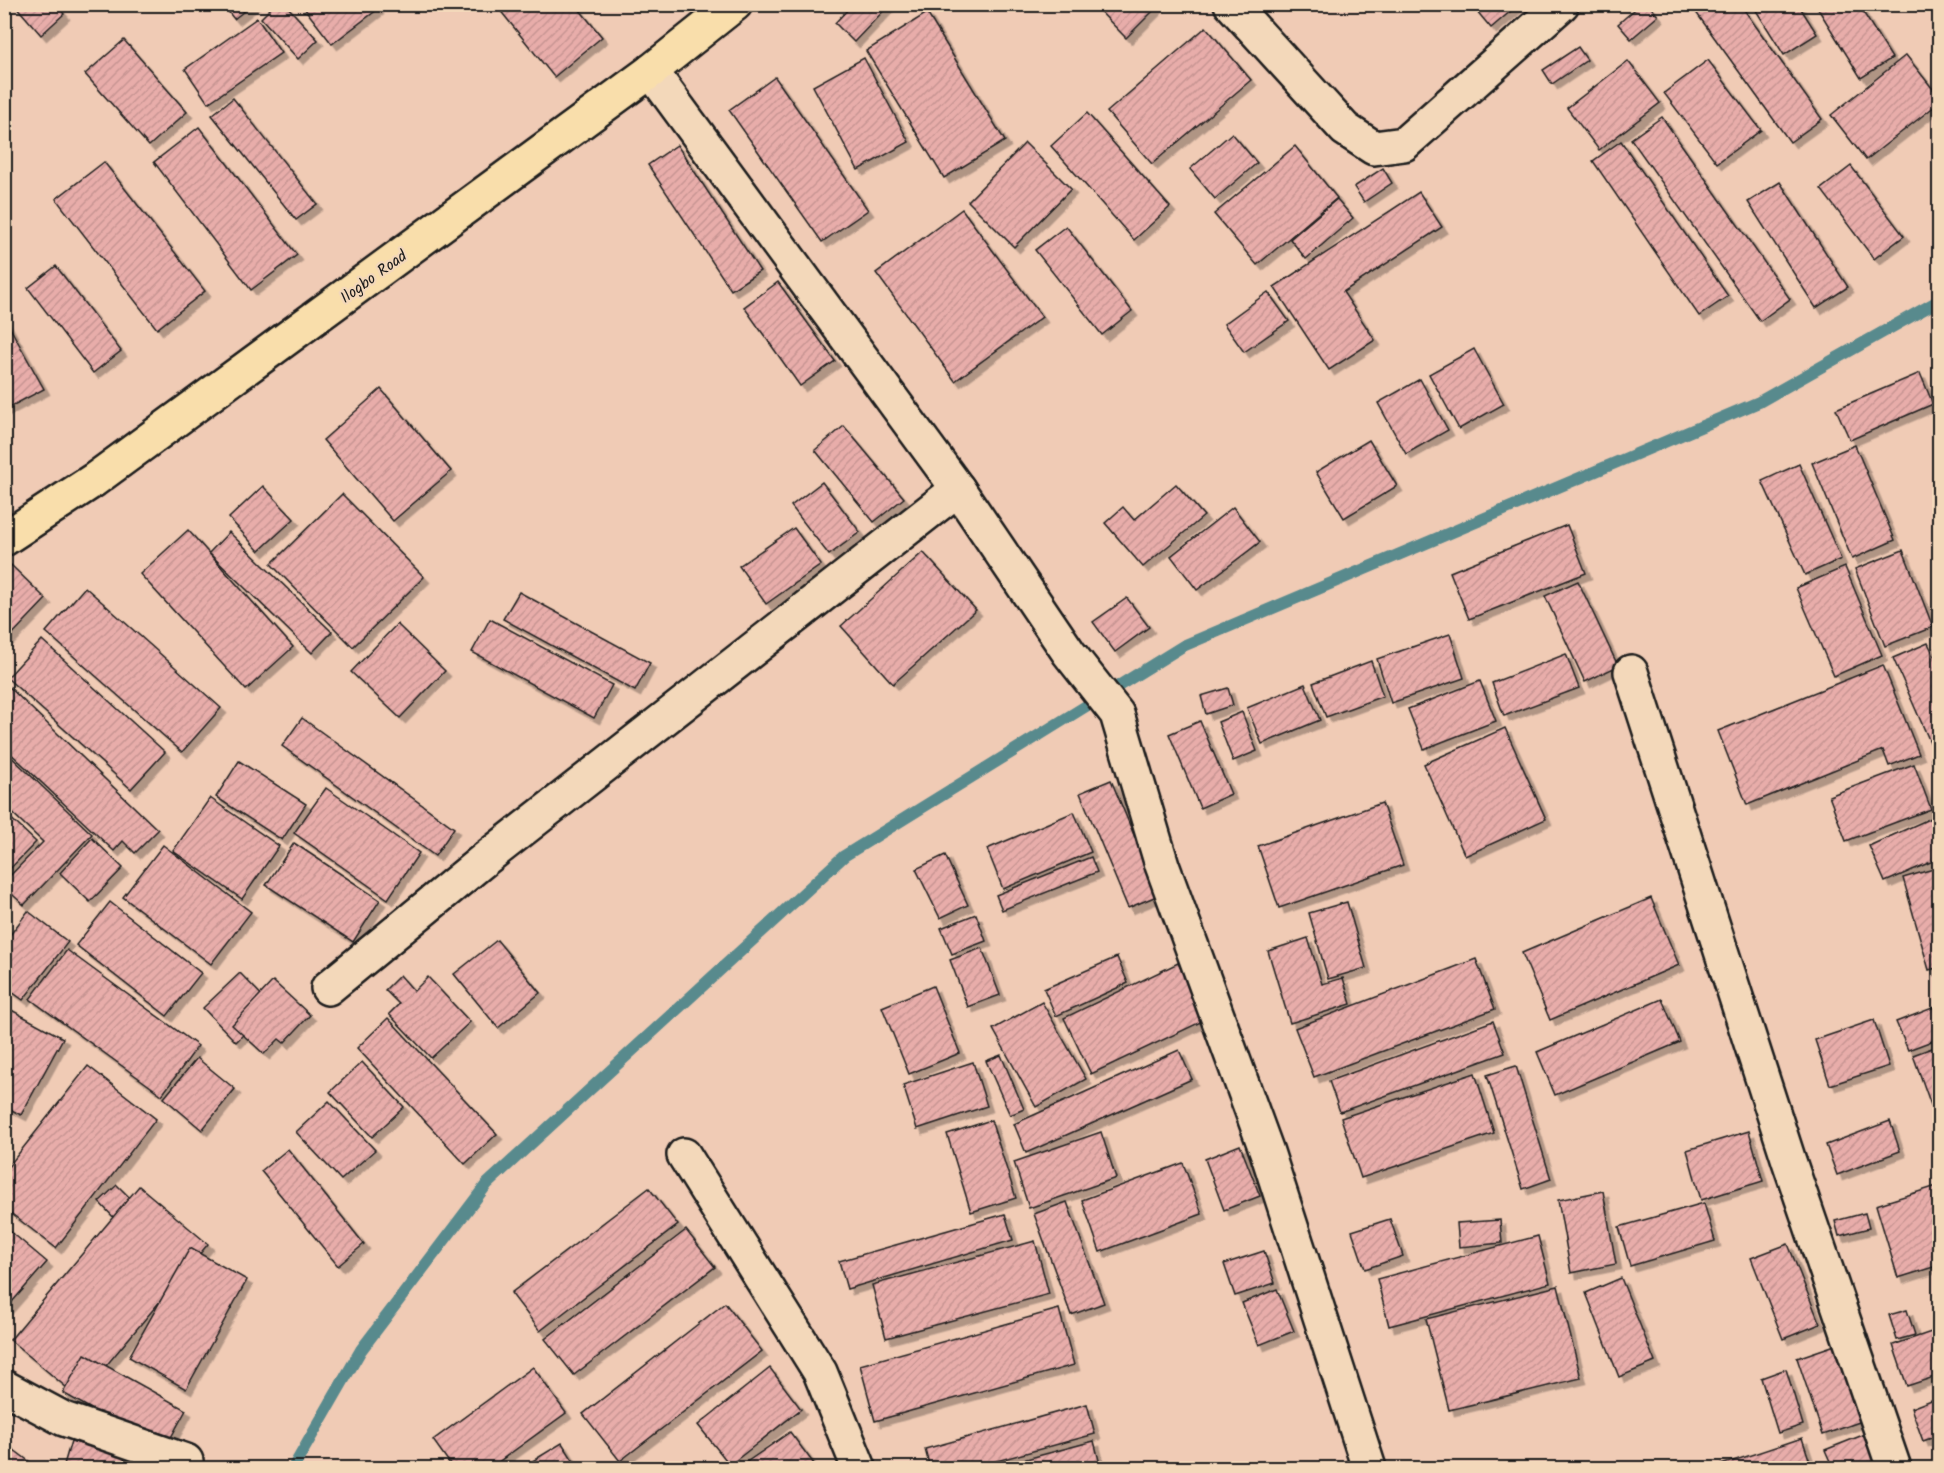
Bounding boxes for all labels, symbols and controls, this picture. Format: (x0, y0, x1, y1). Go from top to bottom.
street label: Ilogbo Road (335, 244, 414, 310)

